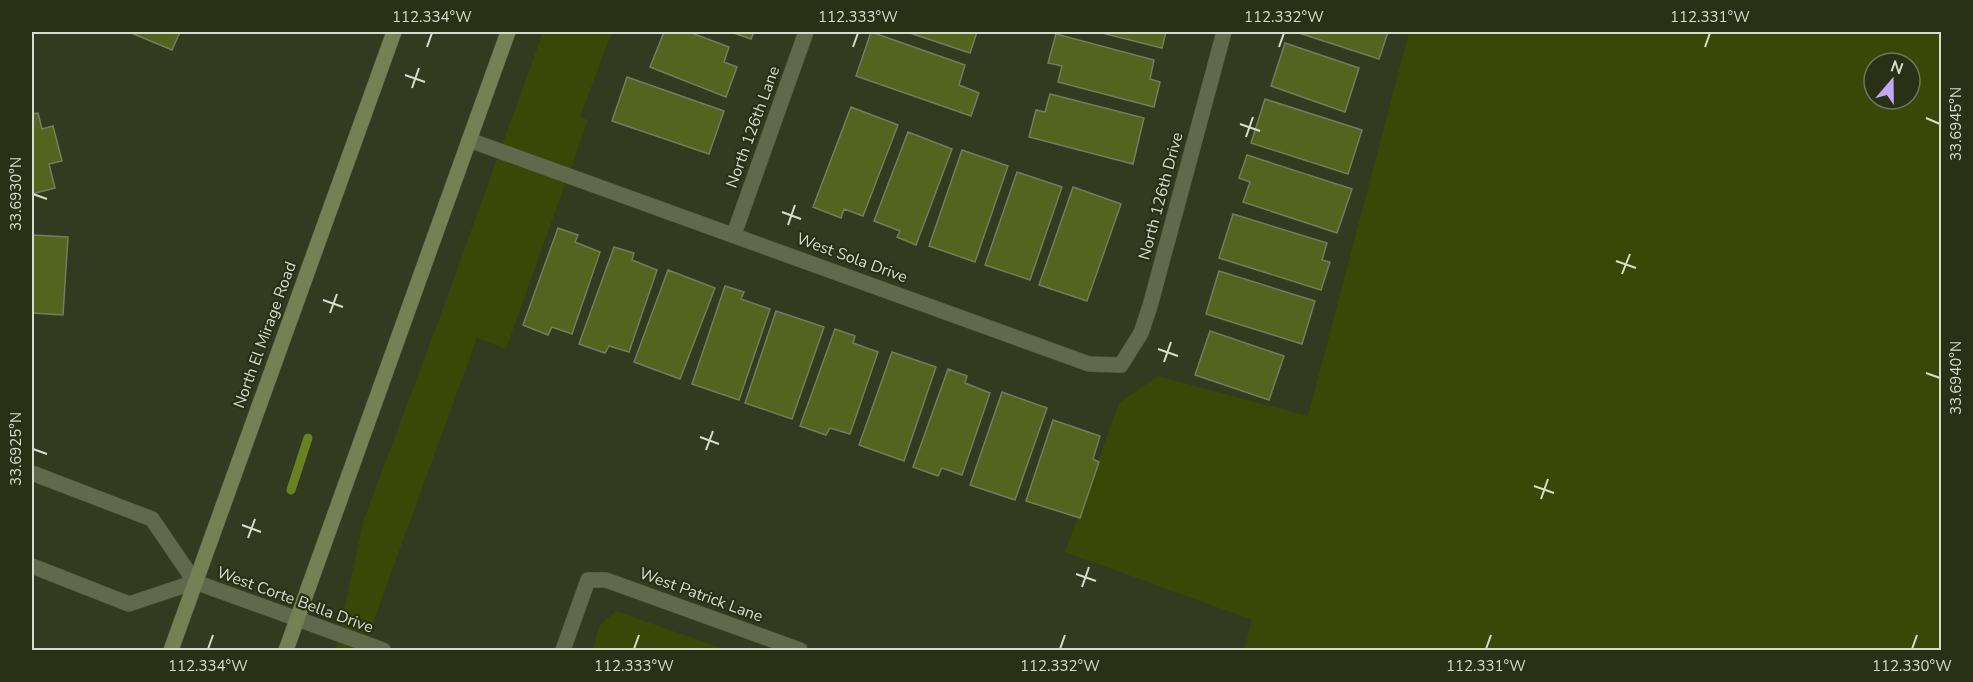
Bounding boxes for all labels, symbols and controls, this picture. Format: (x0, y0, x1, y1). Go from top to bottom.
text: 112.334°W (392, 7, 472, 27)
text: 112.333°W (818, 7, 898, 27)
text: 112.332°W (1244, 7, 1324, 27)
text: 112.331°W (1670, 7, 1750, 27)
north arrow (1862, 51, 1922, 111)
text: N (1887, 55, 1906, 80)
street label: North 126th Lane (721, 63, 785, 191)
text: 33.6945°N (1946, 87, 1966, 161)
street label: North 126th Drive (1133, 130, 1189, 262)
text: 33.6930°N (6, 157, 26, 231)
street label: West Sola Drive (793, 228, 911, 288)
street label: North El Mirage Road (228, 259, 302, 411)
text: 33.6940°N (1946, 341, 1966, 415)
text: 33.6925°N (6, 412, 26, 486)
street label: West Corte Bella Drive (214, 561, 376, 639)
street label: West Patrick Lane (636, 562, 766, 628)
text: 112.334°W (168, 656, 248, 676)
text: 112.333°W (594, 656, 674, 676)
text: 112.332°W (1020, 656, 1100, 676)
text: 112.331°W (1446, 656, 1526, 676)
text: 112.330°W (1872, 656, 1952, 676)

